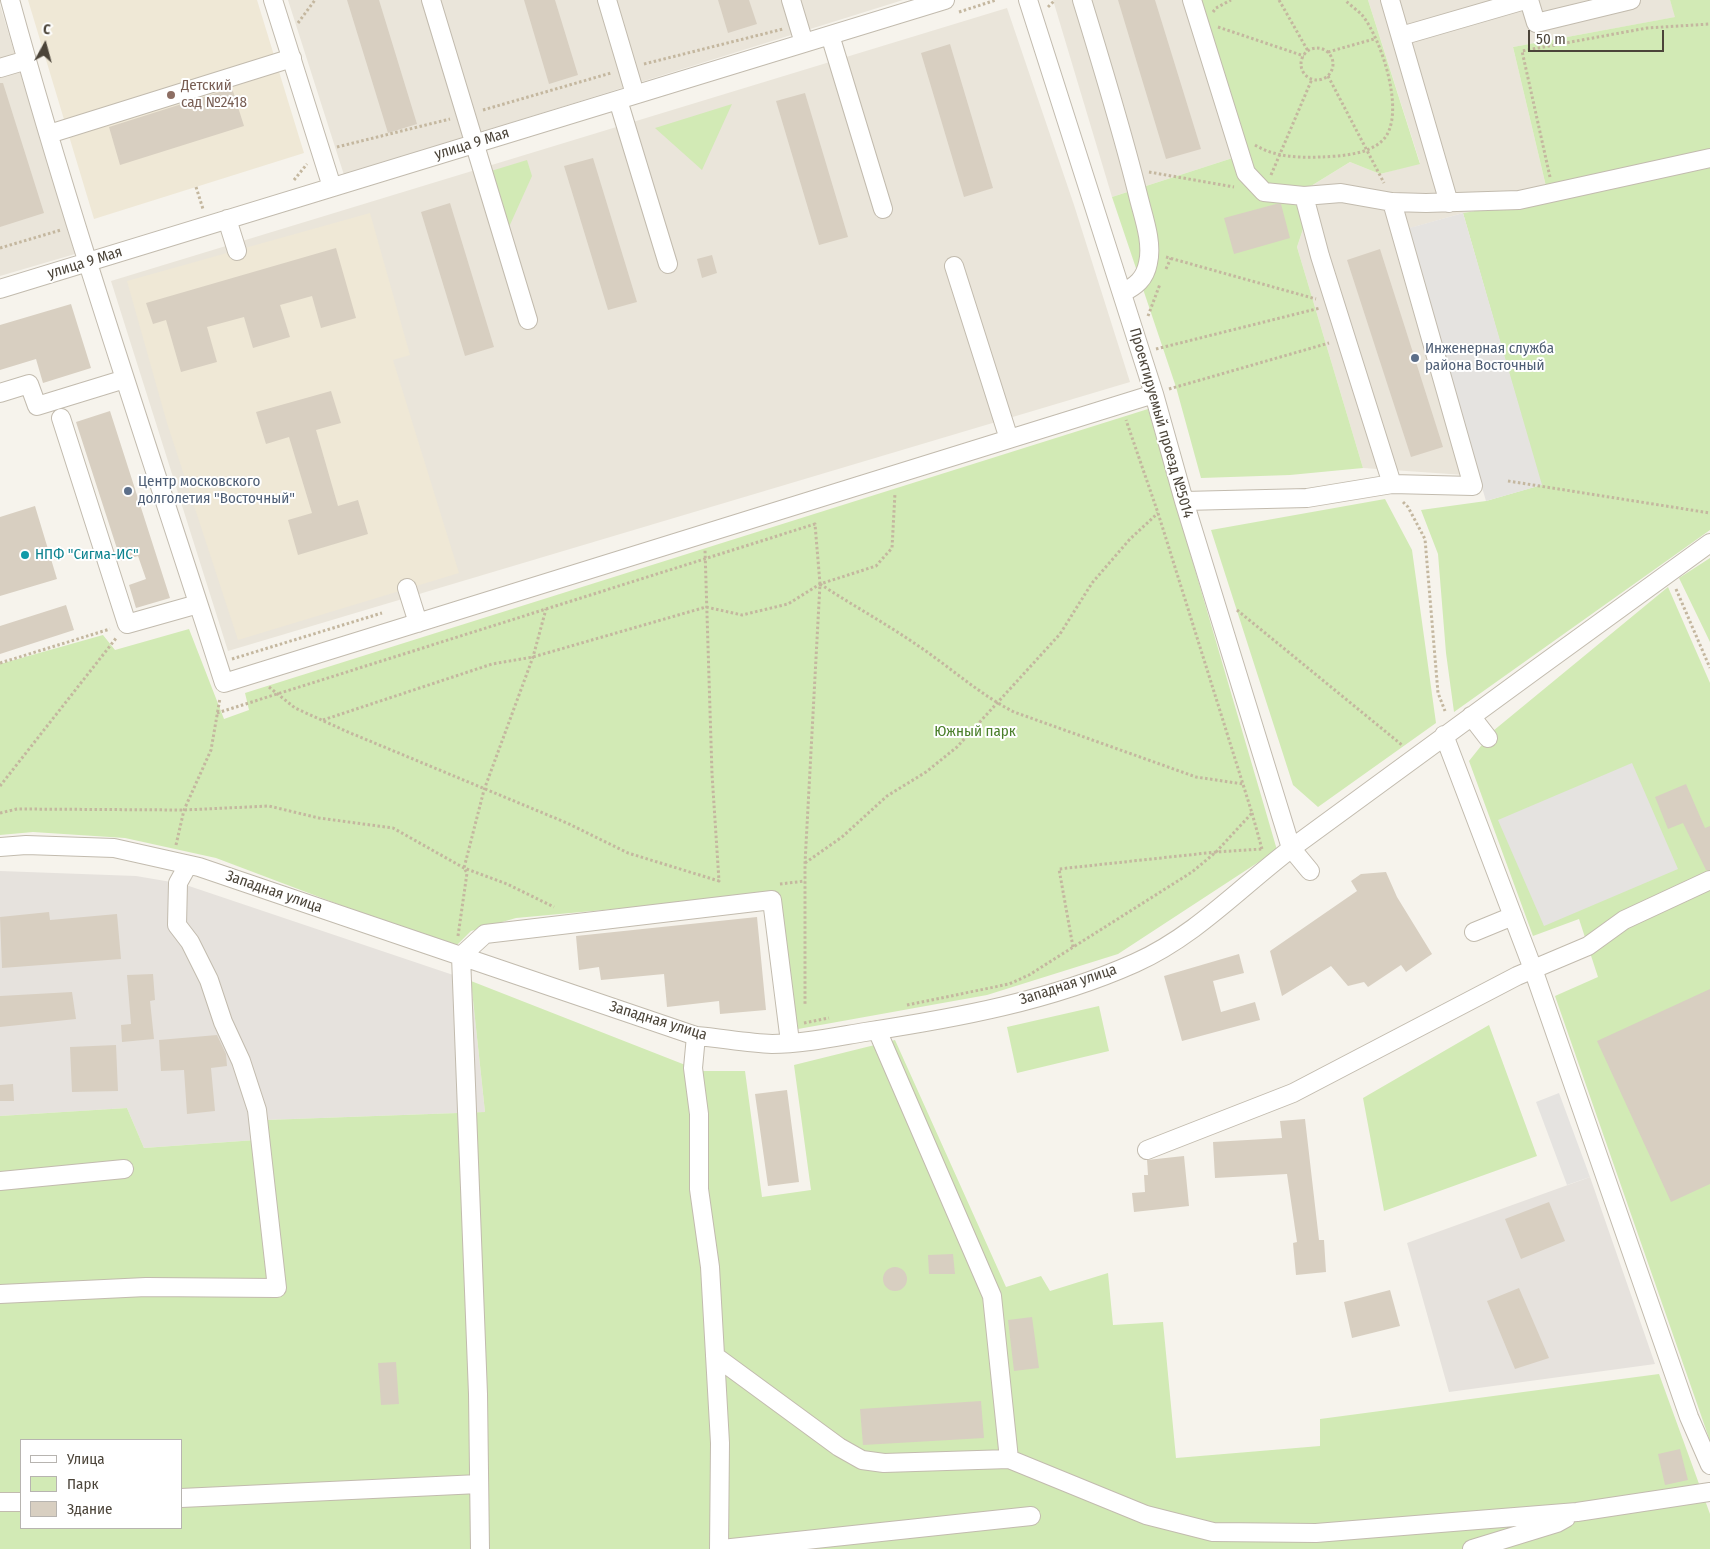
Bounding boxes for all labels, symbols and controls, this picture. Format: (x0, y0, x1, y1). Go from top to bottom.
north arrow (20, 20, 70, 70)
scale bar (1530, 20, 1666, 52)
text: С (42, 21, 52, 38)
text: 50 m (1536, 30, 1566, 48)
place label: Детский сад №2418 (181, 77, 247, 112)
marker: Детский сад №2418 (165, 89, 177, 101)
street label: улица 9 Мая (432, 124, 512, 164)
street label: улица 9 Мая (45, 243, 125, 283)
street label: Проектируемый проезд №5014 (1125, 326, 1197, 520)
place label: Инженерная служба района Восточный (1425, 340, 1554, 375)
marker: Инженерная служба района Восточный (1409, 352, 1421, 364)
place label: Центр московского долголетия "Восточный" (138, 473, 295, 508)
marker: Центр московского долголетия "Восточный" (122, 485, 134, 497)
place label: НПФ "Сигма-ИС" (35, 546, 139, 564)
marker: НПФ "Сигма-ИС" (19, 549, 31, 561)
park label: Южный парк (934, 723, 1016, 741)
street label: Западная улица (223, 867, 325, 917)
street label: Западная улица (1017, 961, 1119, 1009)
street label: Западная улица (607, 998, 709, 1044)
legend (20, 1439, 182, 1529)
text: Улица (67, 1450, 105, 1468)
text: Парк (67, 1475, 98, 1493)
text: Здание (67, 1500, 113, 1518)

